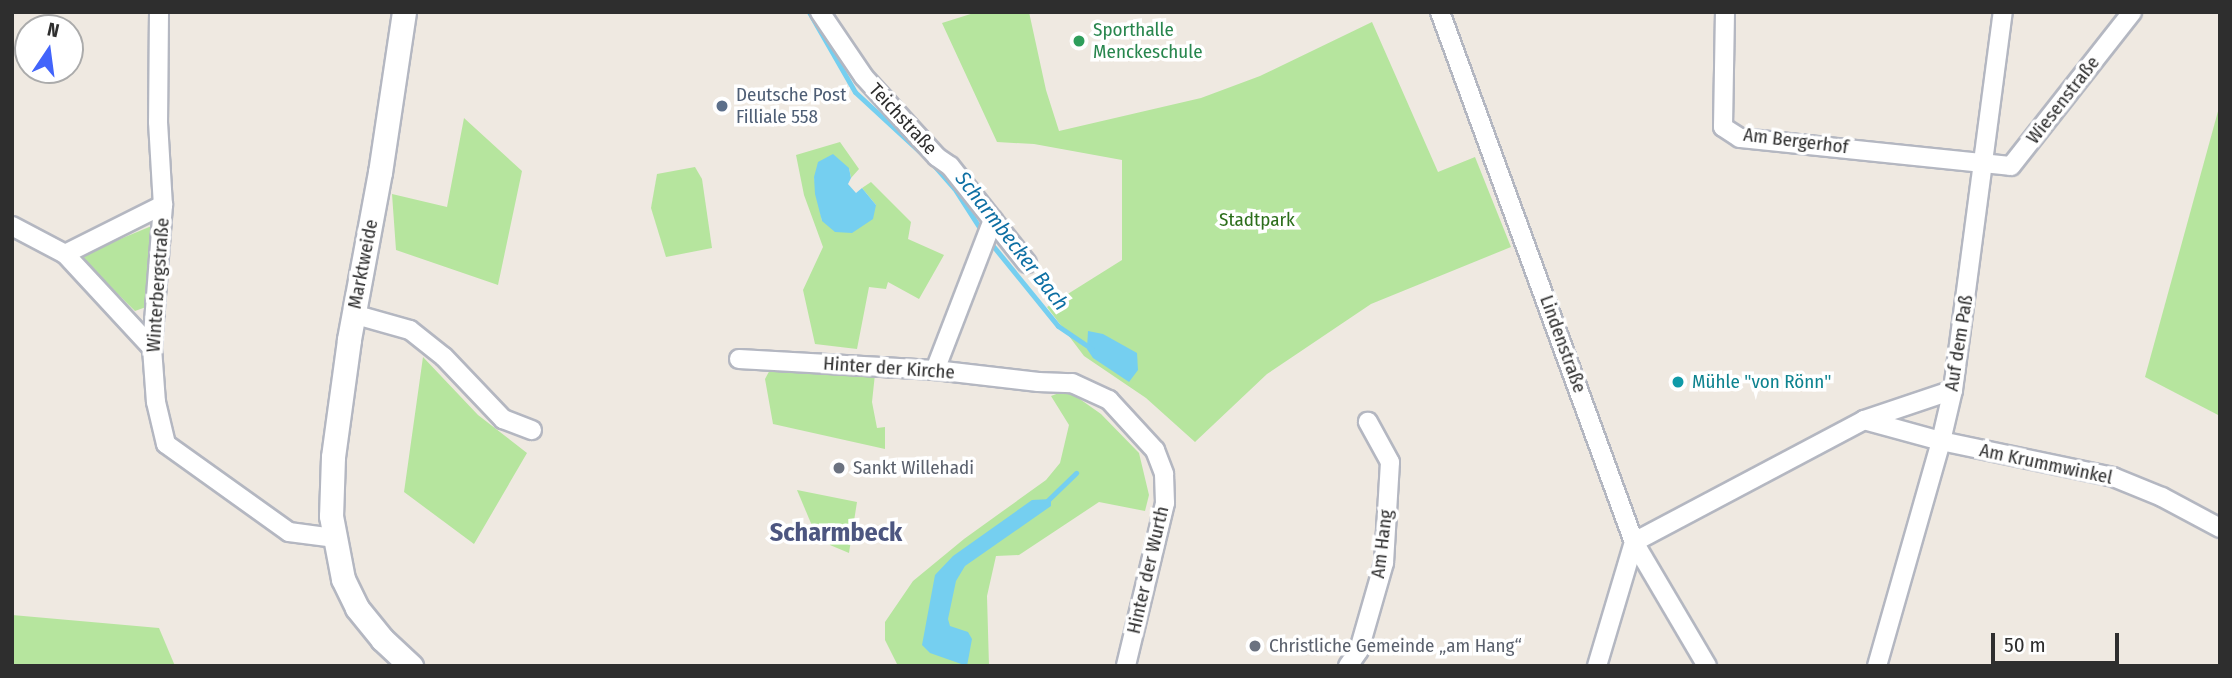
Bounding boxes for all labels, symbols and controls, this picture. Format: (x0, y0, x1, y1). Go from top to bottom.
north arrow (14, 14, 84, 84)
text: N (45, 18, 62, 42)
place label: Sporthalle Menckeschule (1093, 19, 1203, 63)
marker: Sporthalle Menckeschule (1071, 33, 1087, 49)
street label: Wiesenstraße (2022, 52, 2104, 148)
street label: Teichstraße (864, 79, 942, 159)
place label: Deutsche Post Filliale 558 (736, 84, 846, 128)
marker: Deutsche Post Filliale 558 (714, 98, 730, 114)
street label: Am Bergerhof (1742, 123, 1850, 159)
water label: Scharmbecker Bach (950, 167, 1074, 315)
park label: Stadtpark (1219, 209, 1295, 231)
street label: Winterbergstraße (142, 217, 174, 353)
street label: Marktweide (343, 217, 383, 311)
street label: Lindenstraße (1535, 292, 1591, 396)
street label: Auf dem Paß (1940, 293, 1978, 393)
street label: Hinter der Kirche (822, 352, 956, 384)
place label: Mühle "von Rönn" (1692, 371, 1831, 393)
marker: Mühle "von Rönn" (1670, 374, 1686, 390)
street label: Am Krummwinkel (1977, 439, 2115, 489)
place label: Sankt Willehadi (853, 457, 974, 479)
marker: Sankt Willehadi (831, 460, 847, 476)
street label: Hinter der Wurth (1122, 504, 1174, 636)
street label: Am Hang (1366, 508, 1398, 580)
district label: Scharmbeck (770, 517, 902, 549)
scale bar (1994, 618, 2122, 662)
text: 50 m (2004, 632, 2046, 658)
place label: Christliche Gemeinde „am Hang“ (1269, 635, 1522, 657)
marker: Christliche Gemeinde „am Hang“ (1247, 638, 1263, 654)

